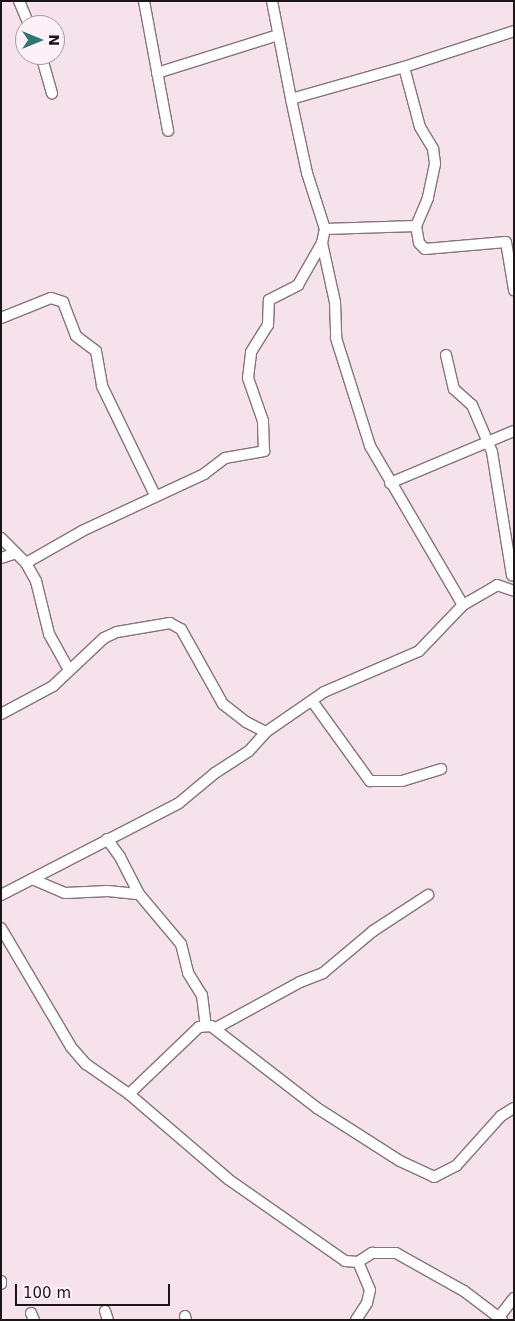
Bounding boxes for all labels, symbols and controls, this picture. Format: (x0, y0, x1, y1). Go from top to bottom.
north arrow (15, 15, 65, 65)
text: N (46, 34, 62, 46)
scale bar (18, 1274, 172, 1306)
text: 100 m (23, 1284, 71, 1302)

